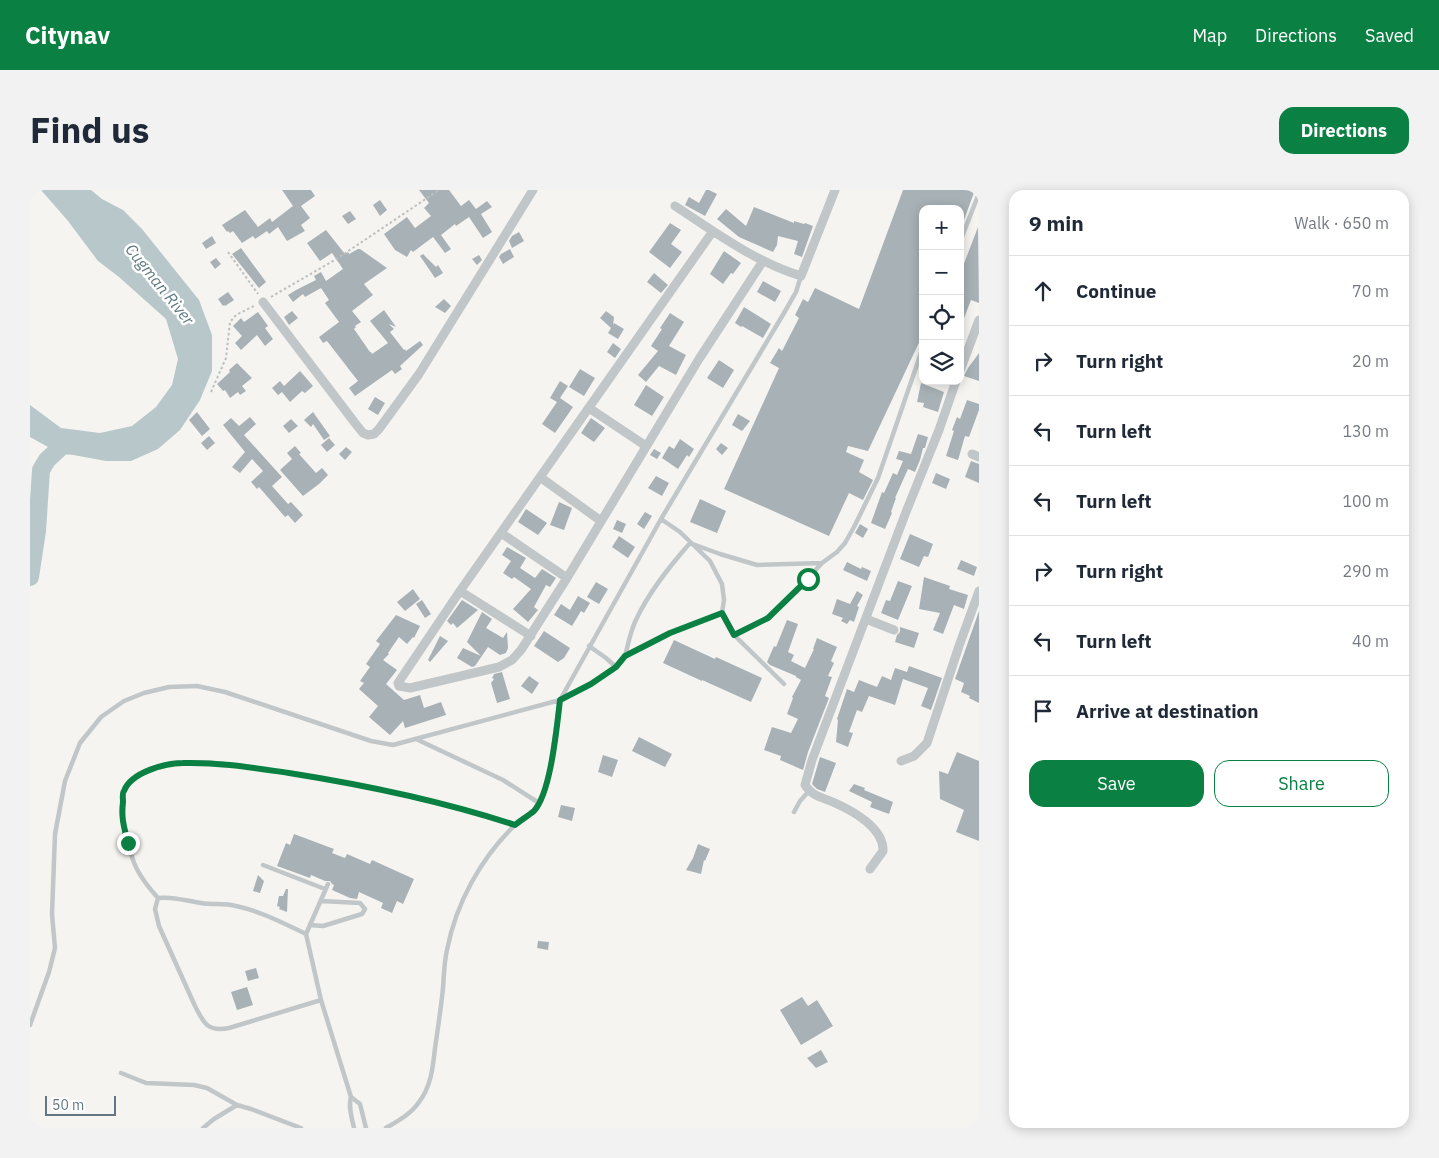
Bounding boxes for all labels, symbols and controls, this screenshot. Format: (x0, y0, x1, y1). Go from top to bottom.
text: Citynav (25, 19, 110, 51)
text: Map (1192, 24, 1227, 47)
text: Directions (1255, 24, 1337, 47)
text: Saved (1365, 24, 1414, 47)
text: Find us (30, 107, 149, 153)
button: Directions (1279, 107, 1409, 154)
map controls (919, 205, 964, 385)
button: + (919, 205, 964, 250)
text: 9 min (1029, 209, 1084, 237)
text: Walk · 650 m (1294, 213, 1389, 233)
water label: Cugman River (121, 239, 199, 329)
button: − (919, 250, 964, 295)
icon: ahead (1029, 277, 1057, 305)
text: Continue (1076, 279, 1156, 303)
text: 70 m (1352, 281, 1389, 301)
button: locate (919, 295, 964, 340)
button: layers (919, 340, 964, 385)
icon: right (1029, 347, 1057, 375)
text: Turn right (1076, 349, 1163, 373)
text: 20 m (1352, 351, 1389, 371)
icon: left (1029, 417, 1057, 445)
text: Turn left (1076, 419, 1152, 443)
text: 130 m (1342, 421, 1389, 441)
icon: left (1029, 487, 1057, 515)
text: Turn left (1076, 489, 1152, 513)
text: 100 m (1342, 491, 1389, 511)
icon: right (1029, 557, 1057, 585)
text: Turn right (1076, 559, 1163, 583)
text: 290 m (1342, 561, 1389, 581)
route start (797, 568, 820, 591)
icon: left (1029, 627, 1057, 655)
text: Turn left (1076, 629, 1152, 653)
text: 40 m (1352, 631, 1389, 651)
icon: arrive (1029, 697, 1057, 725)
text: Arrive at destination (1076, 699, 1259, 723)
button: Save (1029, 760, 1204, 807)
button: Share (1214, 760, 1389, 807)
route end (117, 832, 140, 855)
scale bar (45, 1093, 116, 1116)
text: 50 m (52, 1096, 84, 1114)

